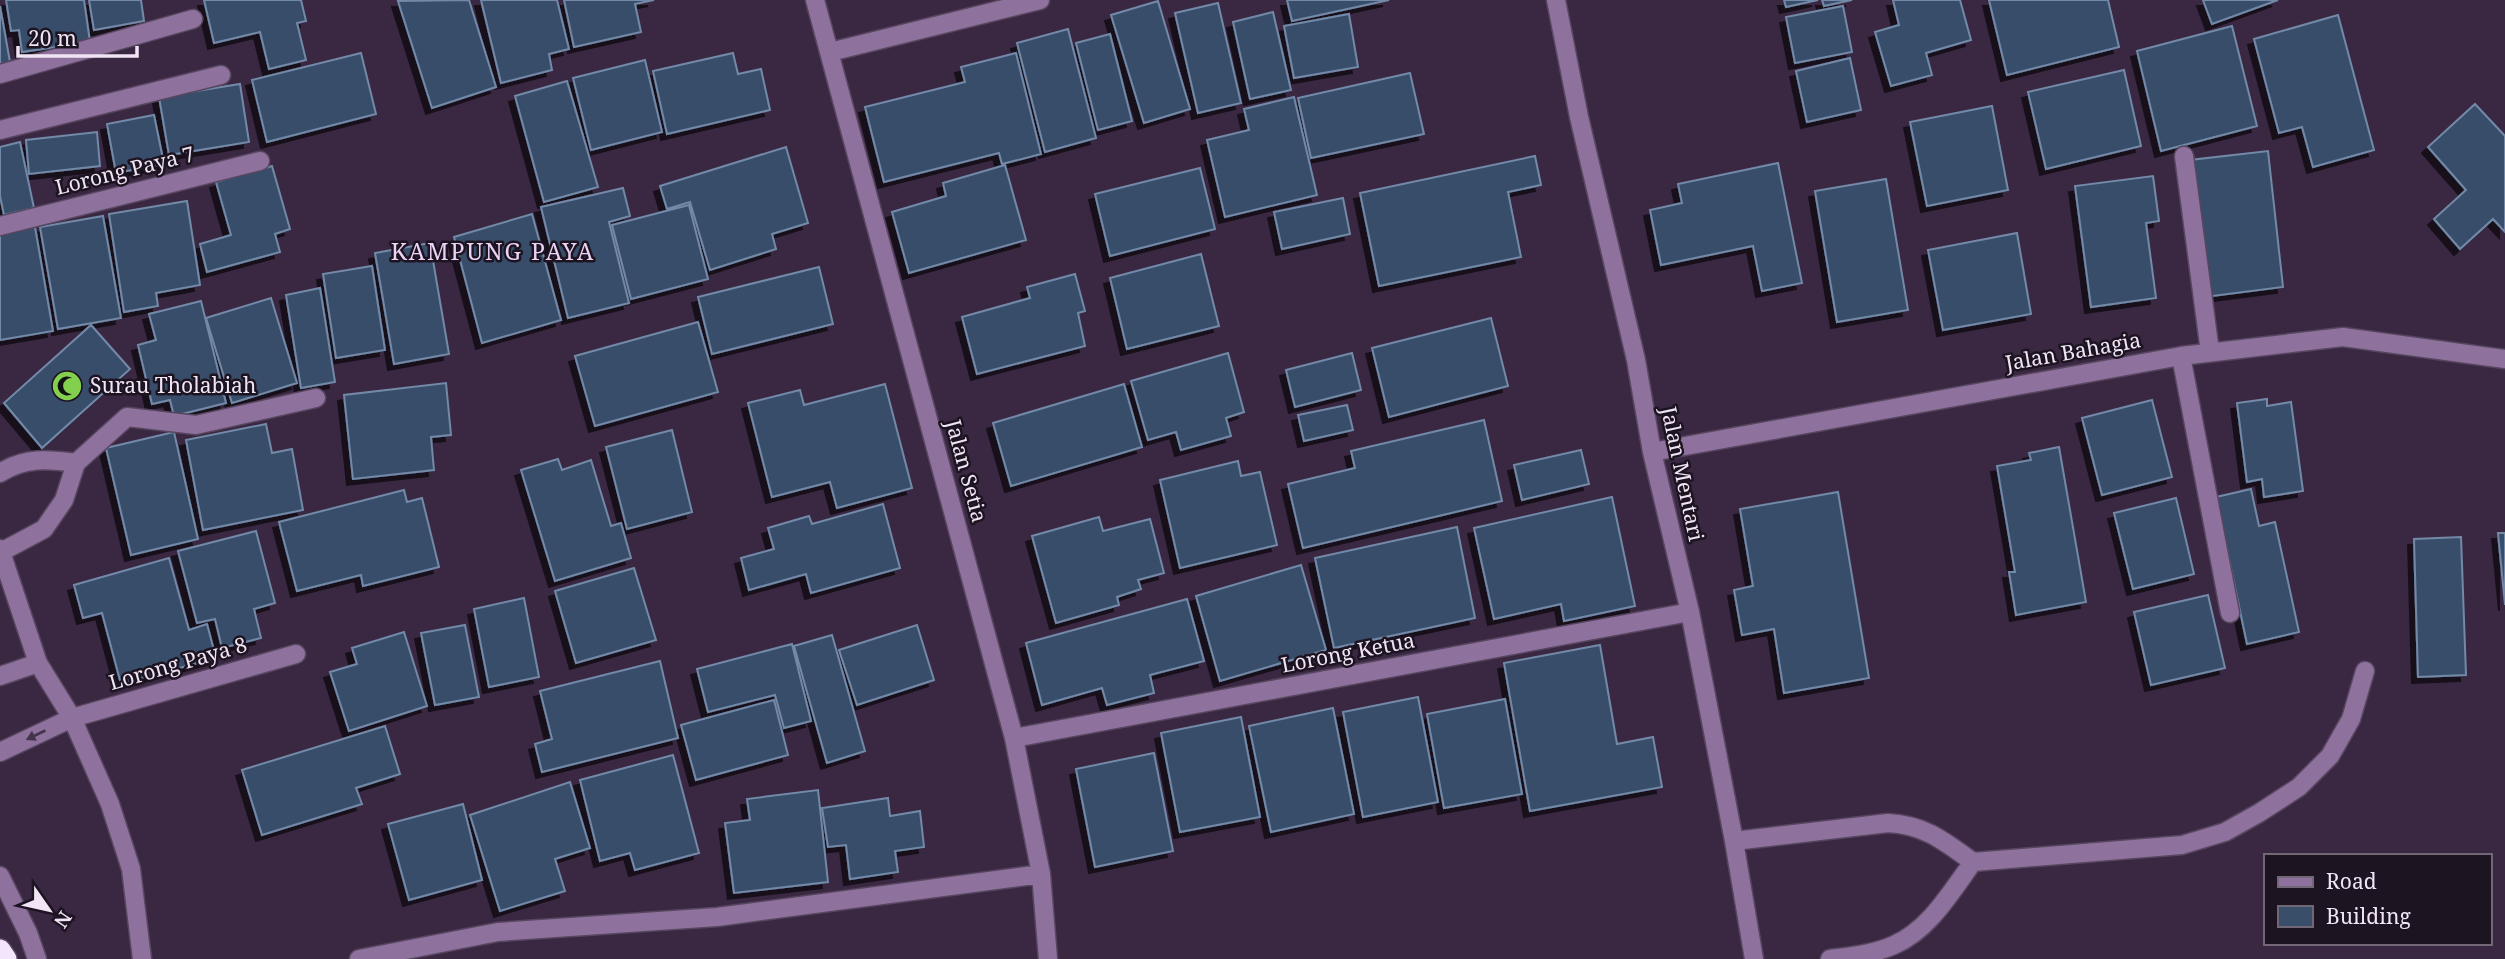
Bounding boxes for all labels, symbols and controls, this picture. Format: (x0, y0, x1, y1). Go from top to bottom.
scale bar (18, 14, 136, 58)
text: 20 m (28, 24, 77, 52)
street label: Lorong Paya 7 (52, 139, 197, 201)
district label: KAMPUNG PAYA (391, 235, 595, 267)
street label: Jalan Bahagia (2002, 325, 2143, 377)
mosque icon: Surau Tholabiah (50, 369, 84, 403)
place label: Surau Tholabiah (90, 371, 256, 399)
street label: Jalan Mentari (1655, 403, 1711, 544)
street label: Jalan Setia (940, 415, 994, 525)
street label: Lorong Ketua (1279, 625, 1417, 679)
street label: Lorong Paya 8 (105, 630, 250, 696)
one-way arrow (26, 729, 46, 741)
legend (2264, 854, 2491, 945)
text: Road (2326, 867, 2377, 895)
north arrow (14, 875, 84, 945)
text: Building (2326, 902, 2411, 930)
text: N (48, 906, 78, 933)

